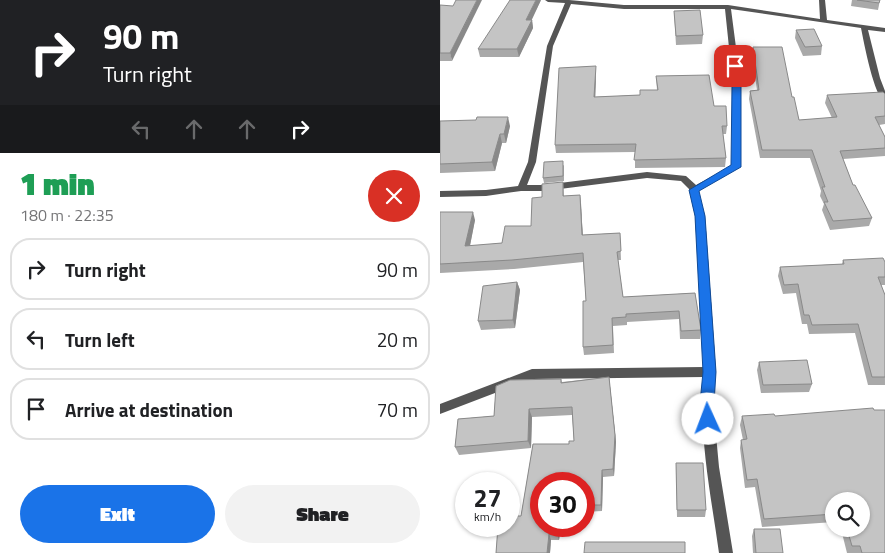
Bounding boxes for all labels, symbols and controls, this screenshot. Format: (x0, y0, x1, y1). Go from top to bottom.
text: 90 m (103, 9, 179, 63)
icon: right (20, 20, 85, 85)
pin (714, 45, 756, 87)
icon: arrive (721, 52, 749, 80)
text: Turn right (103, 57, 192, 91)
icon: left (127, 115, 155, 143)
icon: ahead (180, 115, 208, 143)
icon: ahead (233, 115, 261, 143)
icon: right (286, 115, 314, 143)
text: 1 min (20, 161, 95, 207)
button: close (368, 170, 420, 222)
text: 180 m · 22:35 (20, 203, 114, 227)
icon: right (22, 255, 50, 283)
text: Turn right (65, 255, 146, 284)
text: 90 m (377, 255, 418, 284)
icon: left (22, 325, 50, 353)
text: Turn left (65, 325, 135, 354)
text: 20 m (377, 325, 418, 354)
position arrow (681, 392, 733, 444)
icon: arrive (22, 395, 50, 423)
text: Arrive at destination (65, 395, 233, 424)
text: 70 m (377, 395, 418, 424)
speed limit sign: 30 (530, 472, 595, 537)
text: 27 (473, 479, 502, 517)
button: Exit (20, 485, 215, 543)
button: Share (225, 485, 420, 543)
map controls (825, 492, 870, 537)
button: search (825, 492, 870, 537)
text: km/h (474, 507, 501, 526)

